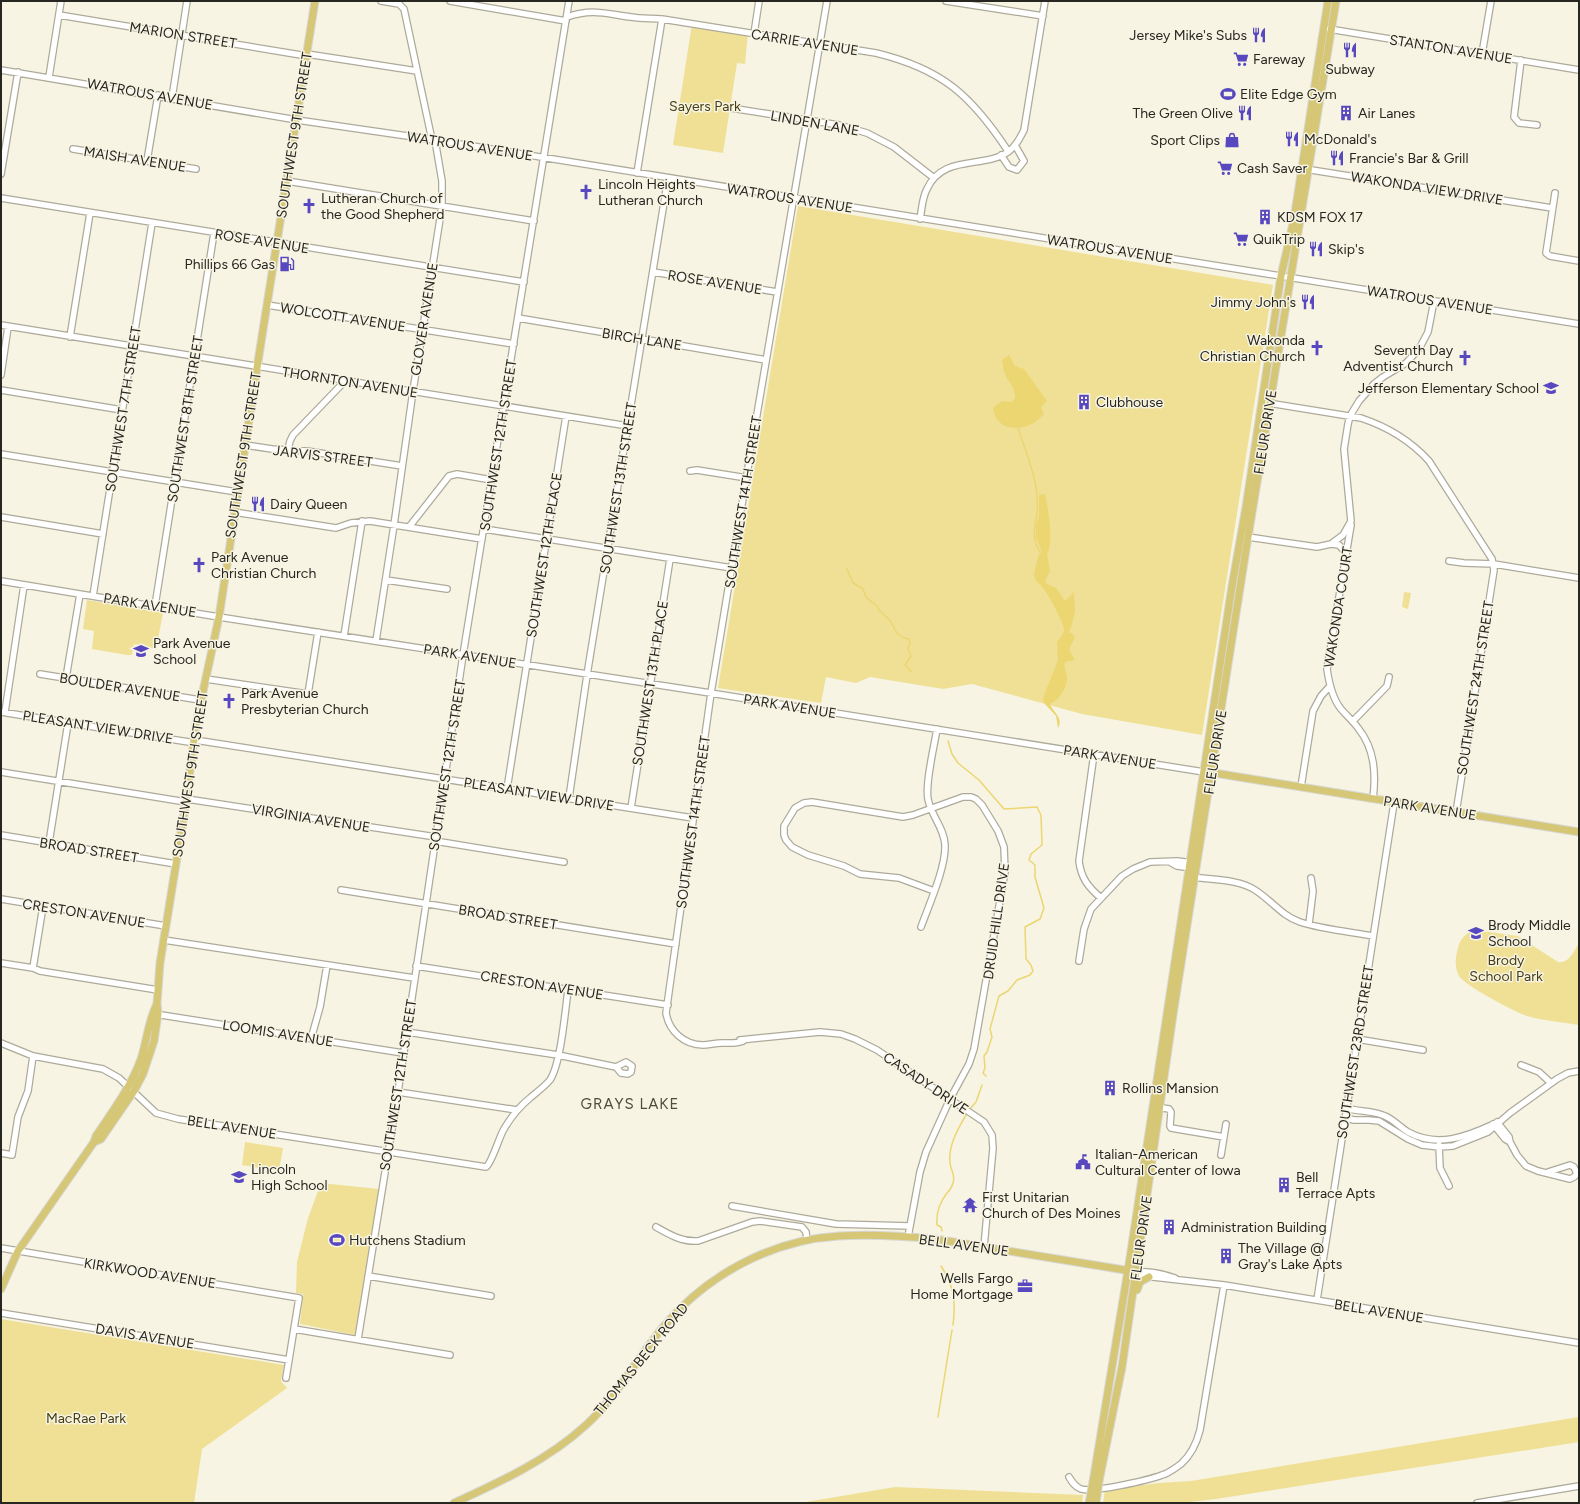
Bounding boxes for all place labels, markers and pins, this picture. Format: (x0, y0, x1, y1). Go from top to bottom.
restaurant icon: Jersey Mike's Subs (1250, 26, 1268, 44)
place label: Jersey Mike's Subs (1129, 27, 1247, 44)
restaurant icon: Subway (1341, 41, 1359, 59)
supermarket icon: Fareway (1232, 50, 1250, 68)
place label: Fareway (1253, 51, 1306, 68)
place label: Subway (1325, 61, 1375, 78)
sports icon: Elite Edge Gym (1219, 85, 1237, 103)
place label: Elite Edge Gym (1240, 86, 1337, 103)
restaurant icon: The Green Olive (1236, 104, 1254, 122)
building icon: Air Lanes (1337, 104, 1355, 122)
place label: The Green Olive (1132, 105, 1233, 122)
place label: Air Lanes (1358, 105, 1415, 122)
restaurant icon: McDonald's (1283, 130, 1301, 148)
shop icon: Sport Clips (1223, 131, 1241, 149)
place label: McDonald's (1304, 131, 1377, 148)
place label: Sport Clips (1150, 132, 1220, 149)
restaurant icon: Francie's Bar & Grill (1328, 149, 1346, 167)
place label: Francie's Bar & Grill (1349, 150, 1469, 167)
supermarket icon: Cash Saver (1216, 159, 1234, 177)
place label: Cash Saver (1237, 160, 1307, 177)
place label: Lincoln Heights Lutheran Church (598, 176, 703, 209)
church icon: Lincoln Heights Lutheran Church (577, 183, 595, 201)
place label: Lutheran Church of the Good Shepherd (321, 190, 444, 223)
church icon: Lutheran Church of the Good Shepherd (300, 197, 318, 215)
building icon: KDSM FOX 17 (1256, 208, 1274, 226)
place label: KDSM FOX 17 (1277, 209, 1363, 226)
supermarket icon: QuikTrip (1232, 230, 1250, 248)
place label: QuikTrip (1253, 231, 1305, 248)
restaurant icon: Skip's (1307, 240, 1325, 258)
place label: Skip's (1328, 241, 1364, 258)
fuel station icon: Phillips 66 Gas (278, 255, 296, 273)
place label: Phillips 66 Gas (185, 256, 275, 273)
restaurant icon: Jimmy John's (1299, 293, 1317, 311)
place label: Jimmy John's (1211, 294, 1296, 311)
place label: Wakonda Christian Church (1200, 332, 1305, 365)
church icon: Wakonda Christian Church (1308, 339, 1326, 357)
place label: Seventh Day Adventist Church (1343, 342, 1454, 375)
church icon: Seventh Day Adventist Church (1456, 349, 1474, 367)
school or university icon: Jefferson Elementary School (1542, 379, 1560, 397)
place label: Jefferson Elementary School (1358, 380, 1539, 397)
building icon: Clubhouse (1075, 393, 1093, 411)
place label: Clubhouse (1096, 394, 1163, 411)
restaurant icon: Dairy Queen (249, 495, 267, 513)
place label: Dairy Queen (270, 496, 348, 513)
place label: Park Avenue Christian Church (211, 549, 316, 582)
church icon: Park Avenue Christian Church (190, 556, 208, 574)
place label: Park Avenue School (153, 635, 231, 668)
school or university icon: Park Avenue School (132, 642, 150, 660)
place label: Park Avenue Presbyterian Church (241, 685, 369, 718)
church icon: Park Avenue Presbyterian Church (220, 692, 238, 710)
place label: Brody Middle School (1488, 917, 1571, 950)
school or university icon: Brody Middle School (1467, 924, 1485, 942)
building icon: Rollins Mansion (1101, 1079, 1119, 1097)
place label: Rollins Mansion (1122, 1080, 1219, 1097)
place label: Italian-American Cultural Center of Iowa (1095, 1146, 1241, 1179)
public building icon: Italian-American Cultural Center of Iowa (1074, 1153, 1092, 1171)
place label: Lincoln High School (251, 1161, 328, 1194)
school or university icon: Lincoln High School (230, 1168, 248, 1186)
place label: Bell Terrace Apts (1296, 1169, 1375, 1202)
building icon: Bell Terrace Apts (1275, 1176, 1293, 1194)
place label: First Unitarian Church of Des Moines (982, 1189, 1121, 1222)
temple icon: First Unitarian Church of Des Moines (961, 1196, 979, 1214)
building icon: Administration Building (1160, 1218, 1178, 1236)
place label: Administration Building (1181, 1219, 1327, 1236)
sports icon: Hutchens Stadium (328, 1231, 346, 1249)
place label: Hutchens Stadium (349, 1232, 466, 1249)
place label: The Village @ Gray's Lake Apts (1238, 1240, 1342, 1273)
building icon: The Village @ Gray's Lake Apts (1217, 1247, 1235, 1265)
place label: Wells Fargo Home Mortgage (910, 1270, 1013, 1303)
office icon: Wells Fargo Home Mortgage (1016, 1277, 1034, 1295)

